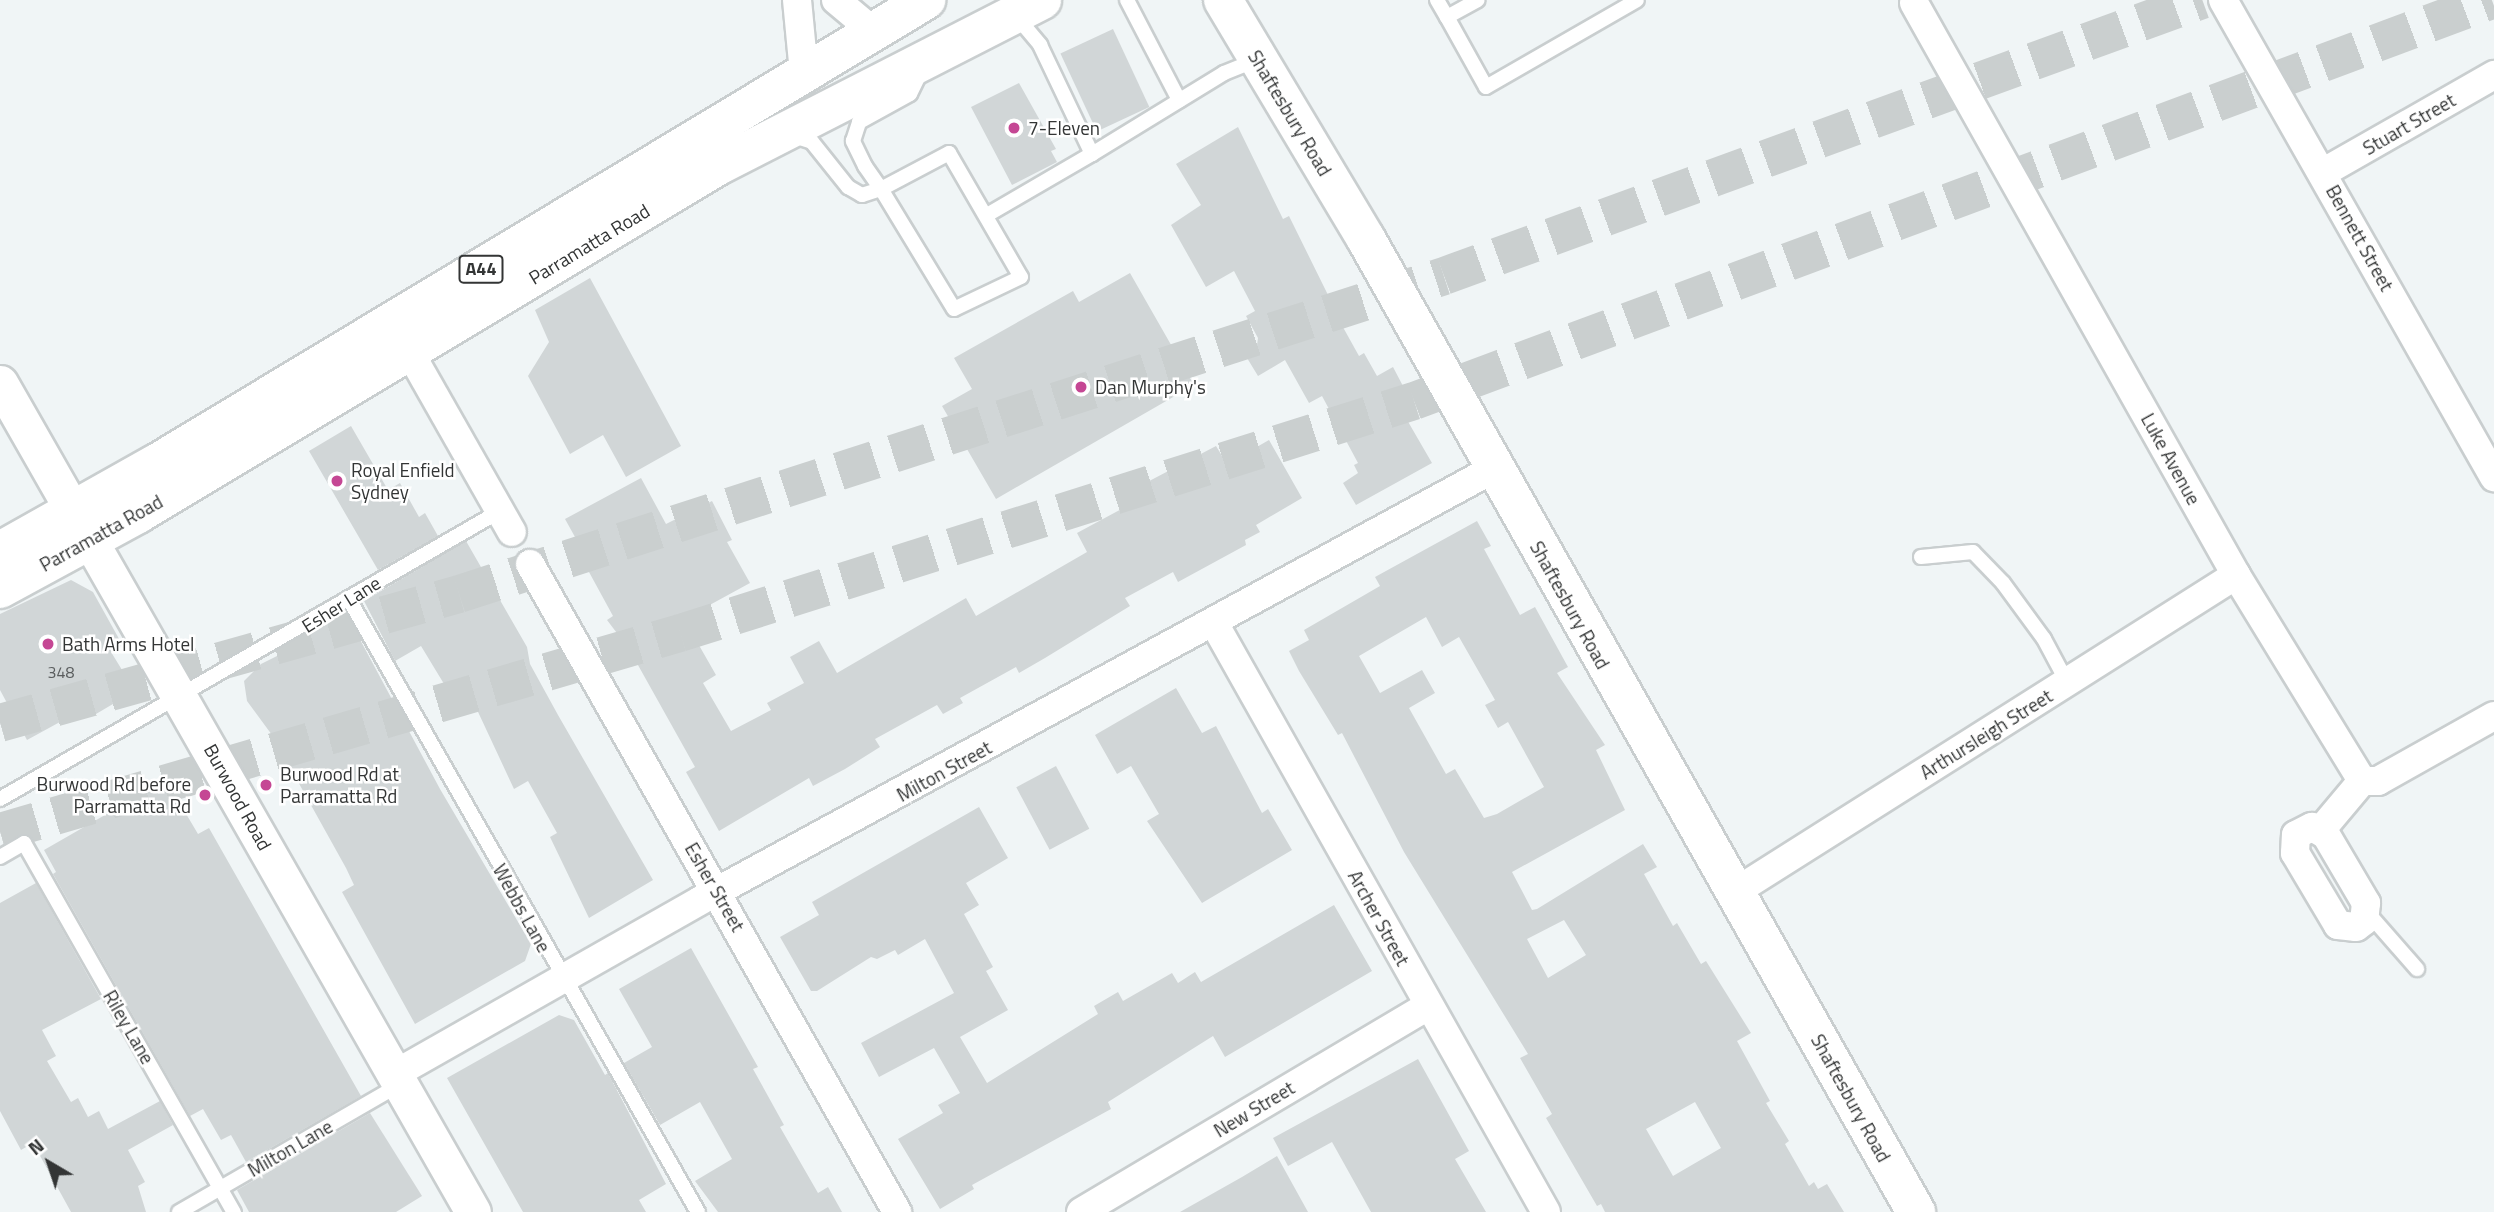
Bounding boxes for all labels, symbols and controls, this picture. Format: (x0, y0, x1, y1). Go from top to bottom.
street label: Shaftesbury Road (1244, 46, 1336, 180)
street label: Stuart Street (2359, 88, 2459, 160)
place label: 7-Eleven (1028, 117, 1100, 139)
marker: 7-Eleven (1006, 120, 1022, 136)
street label: Bennett Street (2321, 181, 2399, 295)
street label: Parramatta Road (524, 199, 654, 289)
road number: A44 (458, 255, 504, 284)
place label: Dan Murphy's (1095, 376, 1206, 398)
marker: Dan Murphy's (1073, 379, 1089, 395)
street label: Luke Avenue (2137, 409, 2205, 509)
place label: Royal Enfield Sydney (351, 459, 455, 503)
marker: Royal Enfield Sydney (329, 473, 345, 489)
street label: Parramatta Road (36, 490, 166, 576)
street label: Shaftesbury Road (1525, 537, 1615, 673)
street label: Esher Lane (298, 571, 384, 637)
place label: Bath Arms Hotel (62, 633, 194, 655)
marker: Bath Arms Hotel (40, 636, 56, 652)
house number: 348 (48, 662, 74, 682)
street label: Arthursleigh Street (1916, 684, 2056, 784)
street label: Milton Street (893, 736, 995, 806)
street label: Burwood Road (199, 740, 277, 854)
place label: Burwood Rd at Parramatta Rd (280, 763, 399, 807)
place label: Burwood Rd before Parramatta Rd (36, 773, 191, 817)
marker: Burwood Rd at Parramatta Rd (258, 777, 274, 793)
marker: Burwood Rd before Parramatta Rd (197, 787, 213, 803)
street label: Esher Street (680, 838, 750, 936)
street label: Webbs Lane (488, 860, 556, 956)
street label: Archer Street (1343, 866, 1415, 970)
street label: Riley Lane (99, 986, 159, 1068)
street label: Shaftesbury Road (1806, 1030, 1896, 1166)
street label: New Street (1210, 1076, 1298, 1142)
street label: Milton Lane (244, 1115, 336, 1181)
north arrow (14, 1128, 84, 1198)
text: N (21, 1131, 50, 1162)

